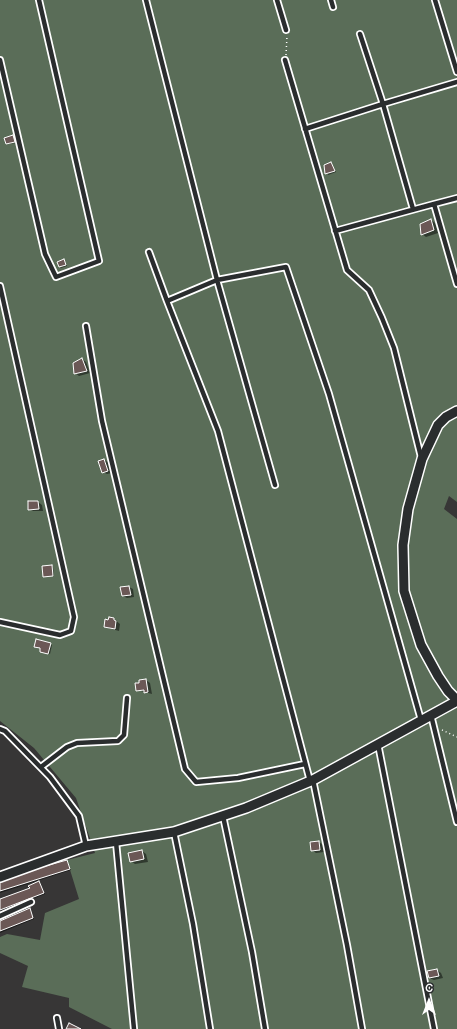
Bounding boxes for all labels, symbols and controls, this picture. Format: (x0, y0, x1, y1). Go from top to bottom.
north arrow (409, 981, 449, 1021)
text: С (425, 982, 433, 995)

